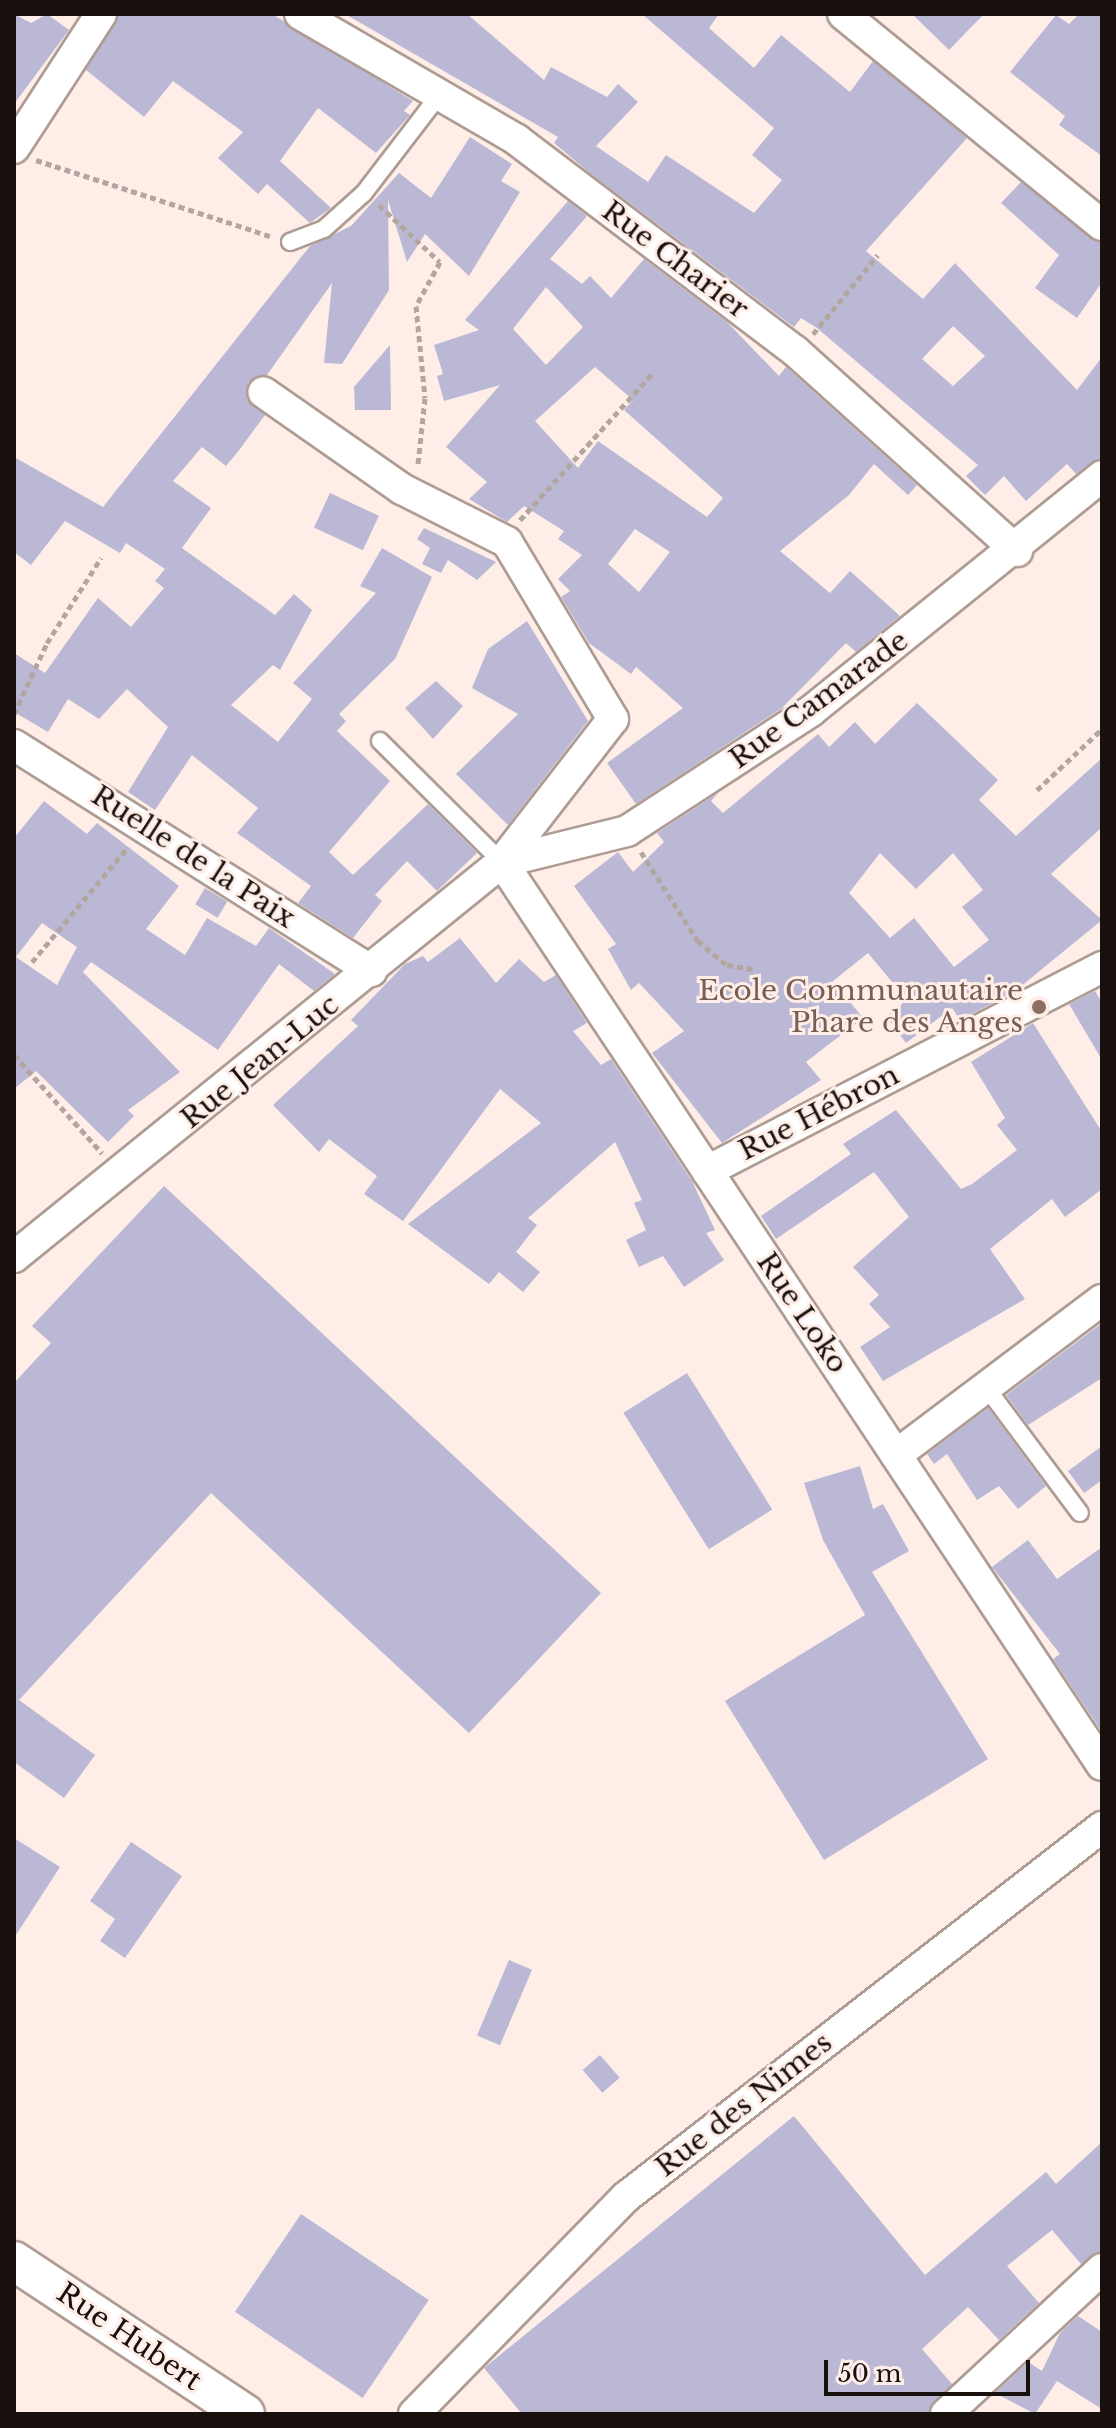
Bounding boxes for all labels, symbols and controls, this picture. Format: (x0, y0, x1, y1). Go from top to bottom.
street label: Rue Charier (595, 194, 755, 326)
street label: Rue Camarade (723, 624, 915, 776)
street label: Ruelle de la Paix (85, 779, 301, 935)
place label: Ecole Communautaire Phare des Anges (698, 974, 1023, 1040)
street label: Rue Jean-Luc (174, 988, 346, 1136)
marker: Ecole Communautaire Phare des Anges (1030, 998, 1048, 1016)
street label: Rue Hébron (733, 1058, 905, 1168)
street label: Rue Loko (749, 1246, 855, 1380)
street label: Rue des Nimes (649, 2026, 839, 2184)
street label: Rue Hubert (50, 2276, 208, 2398)
scale bar (828, 2344, 1034, 2394)
text: 50 m (838, 2359, 901, 2388)

